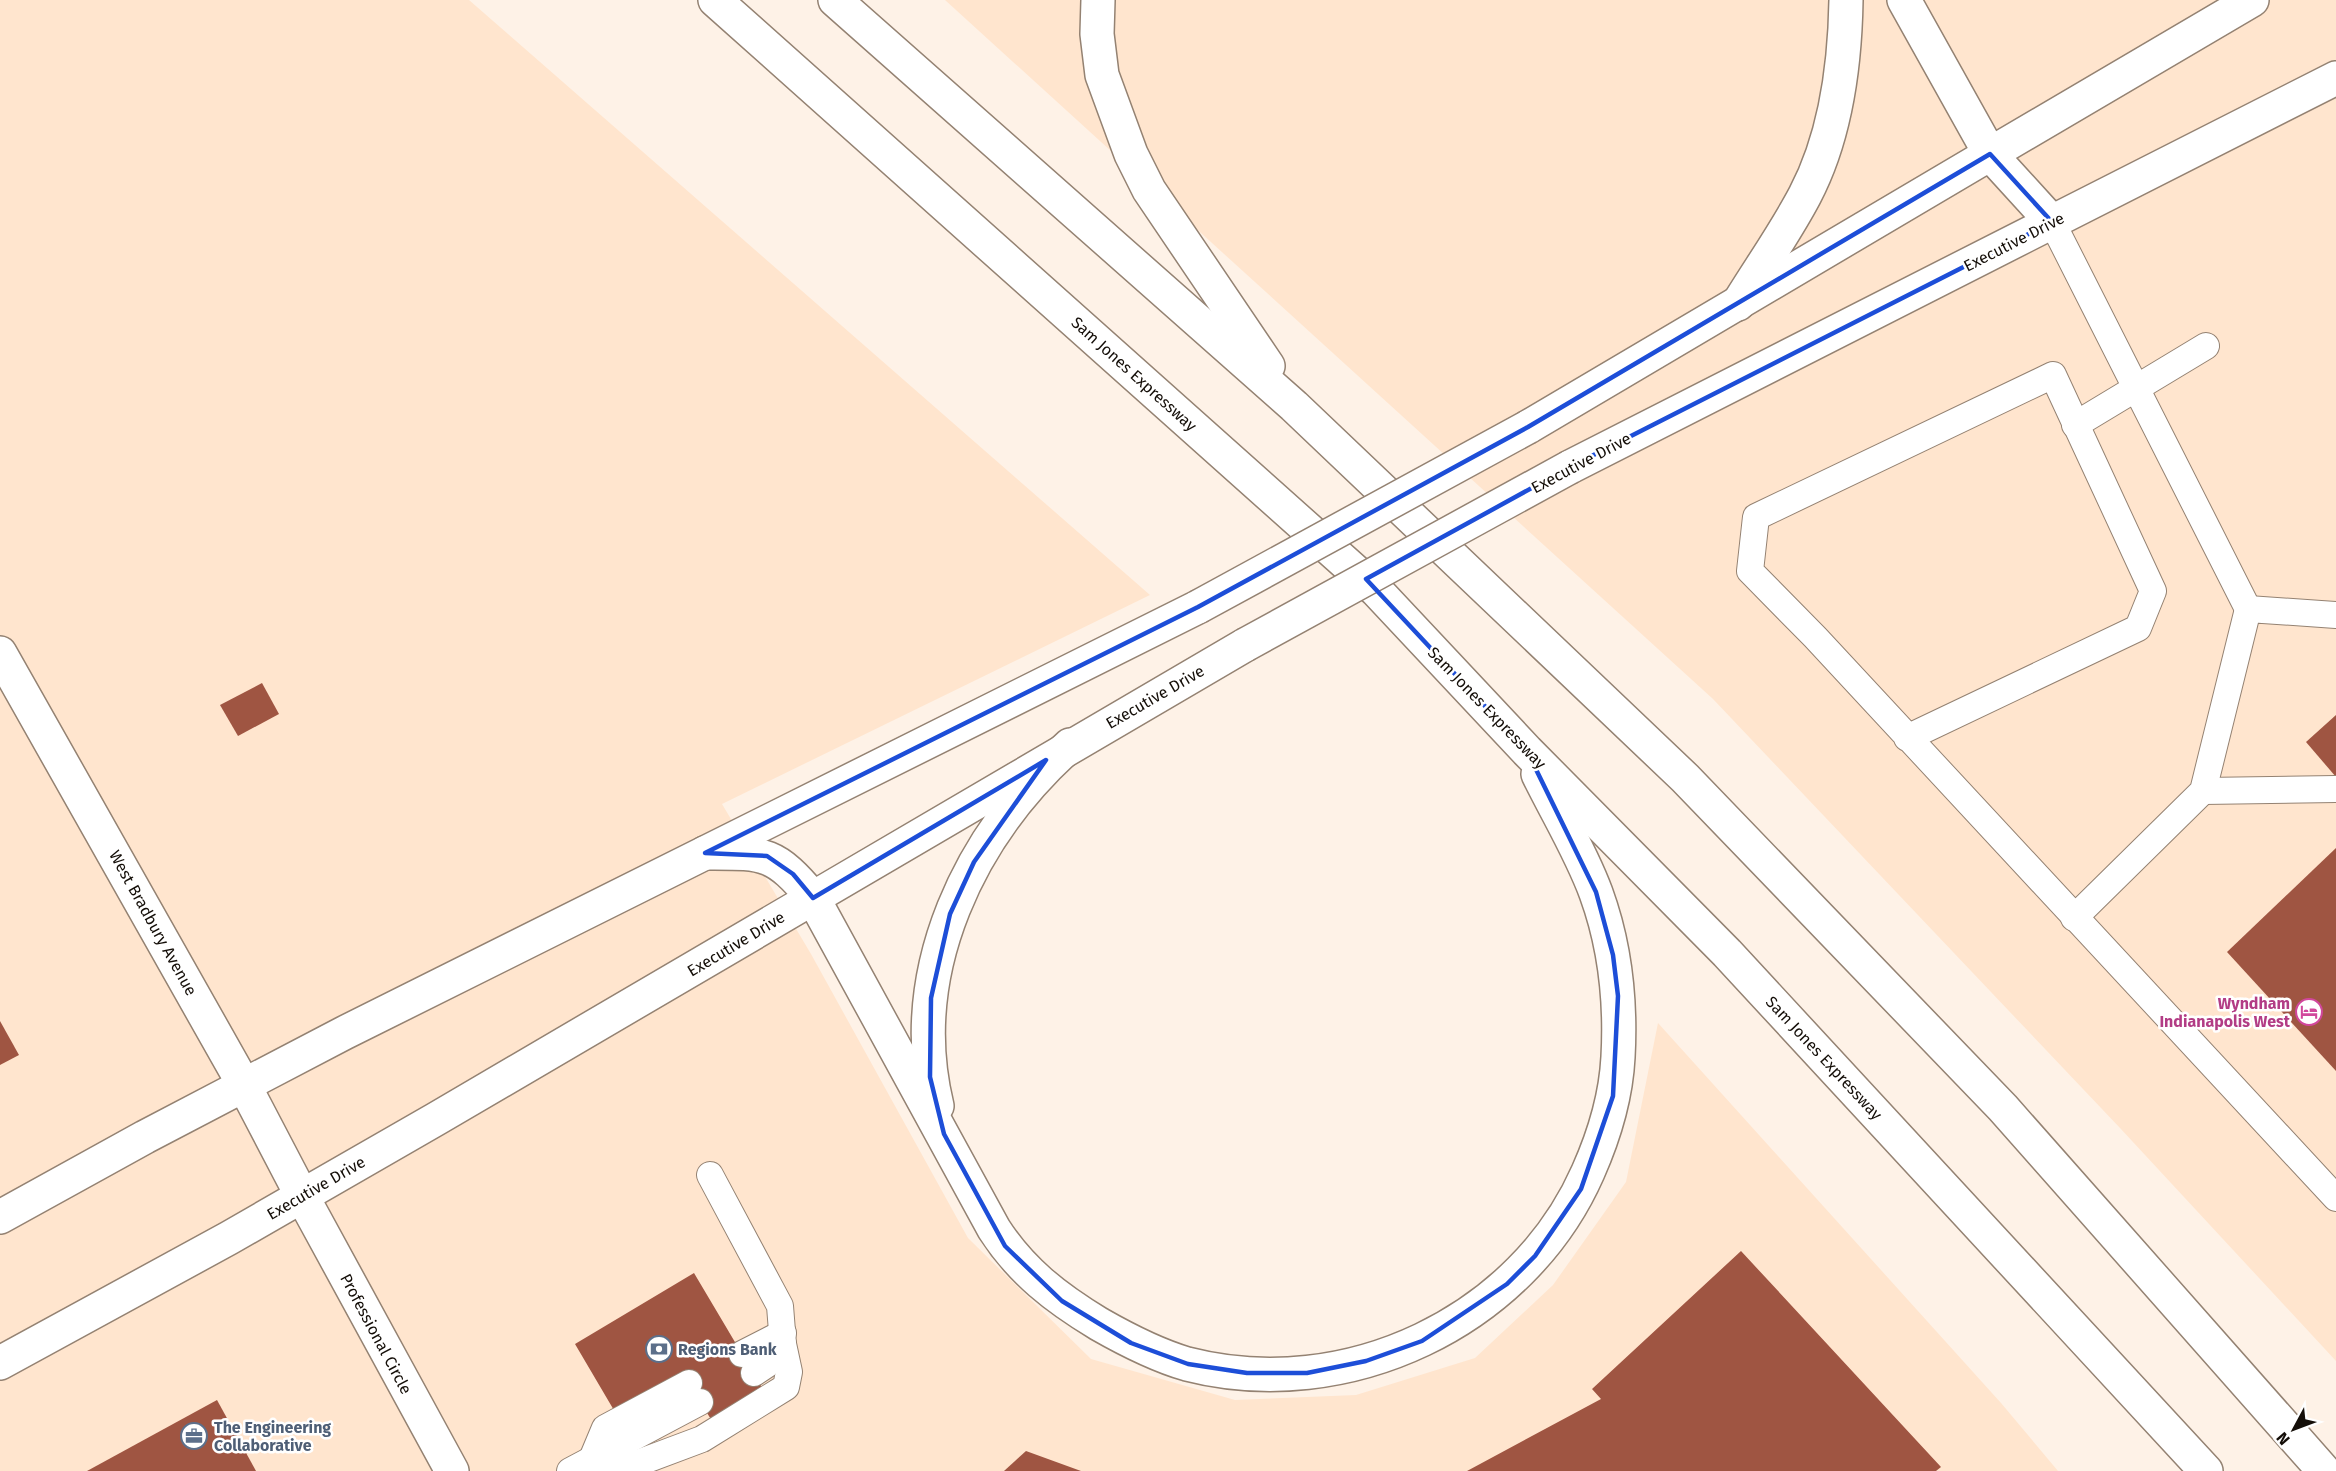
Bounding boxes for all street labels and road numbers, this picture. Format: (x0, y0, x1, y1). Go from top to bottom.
street label: Executive Drive (1961, 209, 2067, 275)
street label: Sam Jones Expressway (1067, 313, 1201, 435)
street label: Executive Drive (1528, 429, 1634, 497)
street label: Sam Jones Expressway (1424, 643, 1550, 773)
street label: Executive Drive (1102, 661, 1208, 733)
street label: West Bradbury Avenue (105, 847, 201, 999)
street label: Executive Drive (684, 907, 788, 981)
street label: Sam Jones Expressway (1762, 992, 1886, 1124)
street label: Executive Drive (263, 1152, 369, 1224)
street label: Professional Circle (336, 1271, 416, 1397)

